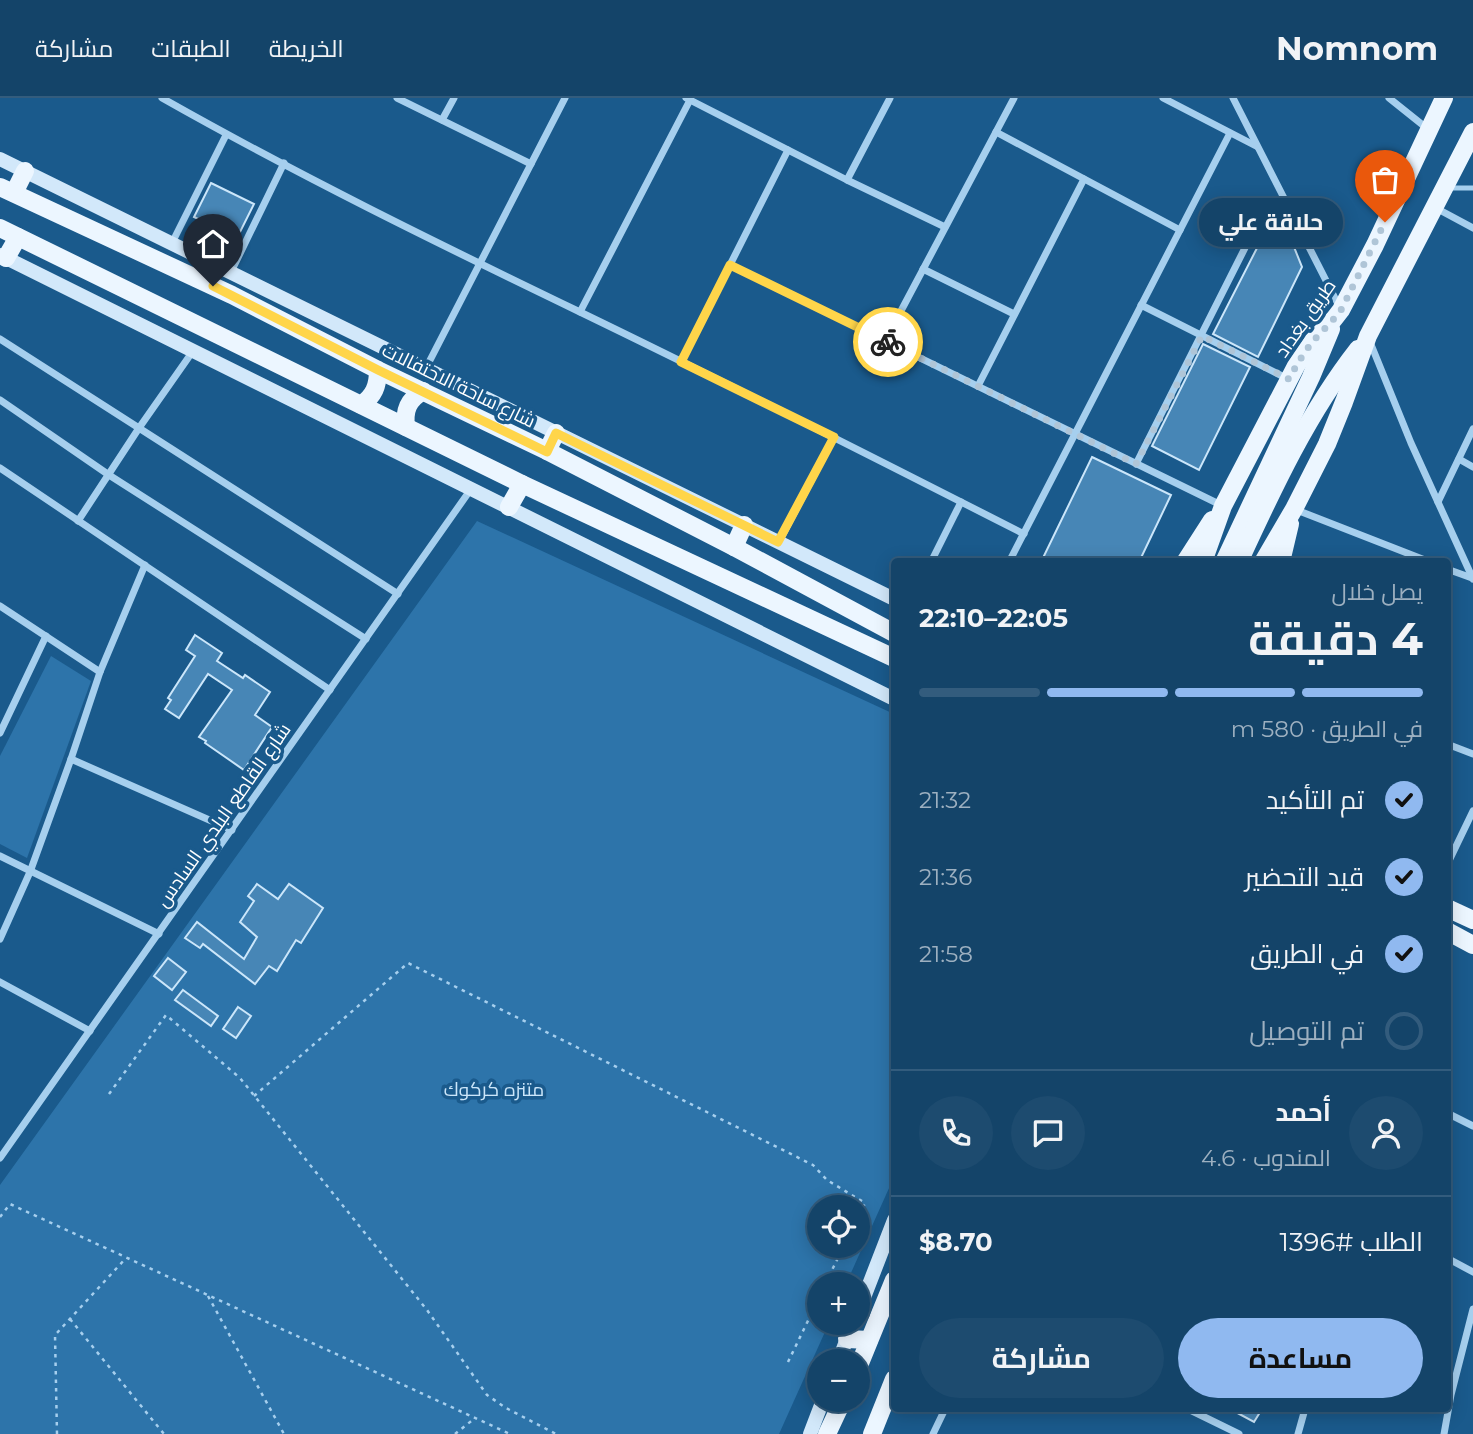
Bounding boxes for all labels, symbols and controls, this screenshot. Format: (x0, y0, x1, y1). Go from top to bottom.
text: Nomnom (1276, 28, 1438, 68)
text: مشاركة (35, 34, 113, 63)
text: الطبقات (151, 34, 231, 63)
text: الخريطة (269, 34, 344, 63)
pin (1355, 150, 1415, 222)
icon: bag (1366, 161, 1404, 199)
callout: حلاقة علي (1200, 198, 1343, 246)
text: حلاقة علي (1219, 208, 1323, 236)
pin (183, 214, 243, 286)
icon: home (194, 225, 232, 263)
street label: طريق بغداد (1270, 275, 1341, 362)
courier (853, 307, 923, 377)
icon: bike (869, 323, 907, 361)
street label: شارع ساحة الاحتفالات (377, 338, 539, 434)
text: يصل خلال (1332, 578, 1423, 606)
text: 22:05–22:10 (919, 602, 1068, 634)
text: 4 دقيقة (1248, 610, 1423, 667)
text: في الطريق · 580 m (1231, 715, 1423, 743)
street label: شارع القاطع البلدي السادس (151, 719, 298, 913)
icon: check (1385, 781, 1423, 819)
text: تم التأكيد (1266, 784, 1364, 816)
text: 21:32 (919, 786, 971, 814)
icon: check (1385, 858, 1423, 896)
text: قيد التحضير (1245, 861, 1364, 893)
text: 21:36 (919, 863, 972, 891)
icon: check (1385, 935, 1423, 973)
text: في الطريق (1250, 938, 1364, 970)
text: 21:58 (919, 940, 973, 968)
text: تم التوصيل (1249, 1015, 1364, 1047)
park label: متنزه كركوك (444, 1078, 544, 1101)
button: phone (919, 1096, 993, 1170)
button: chat (1011, 1096, 1085, 1170)
text: أحمد (1275, 1096, 1331, 1128)
button: person (1349, 1096, 1423, 1170)
text: المندوب · 4.6 (1201, 1144, 1331, 1172)
map controls (807, 1195, 870, 1412)
button: locate (807, 1195, 870, 1258)
text: $8.70 (919, 1226, 993, 1258)
text: الطلب #1396 (1280, 1226, 1423, 1258)
button: + (807, 1272, 870, 1335)
button: مشاركة (919, 1318, 1164, 1398)
button: مساعدة (1178, 1318, 1423, 1398)
button: − (807, 1349, 870, 1412)

